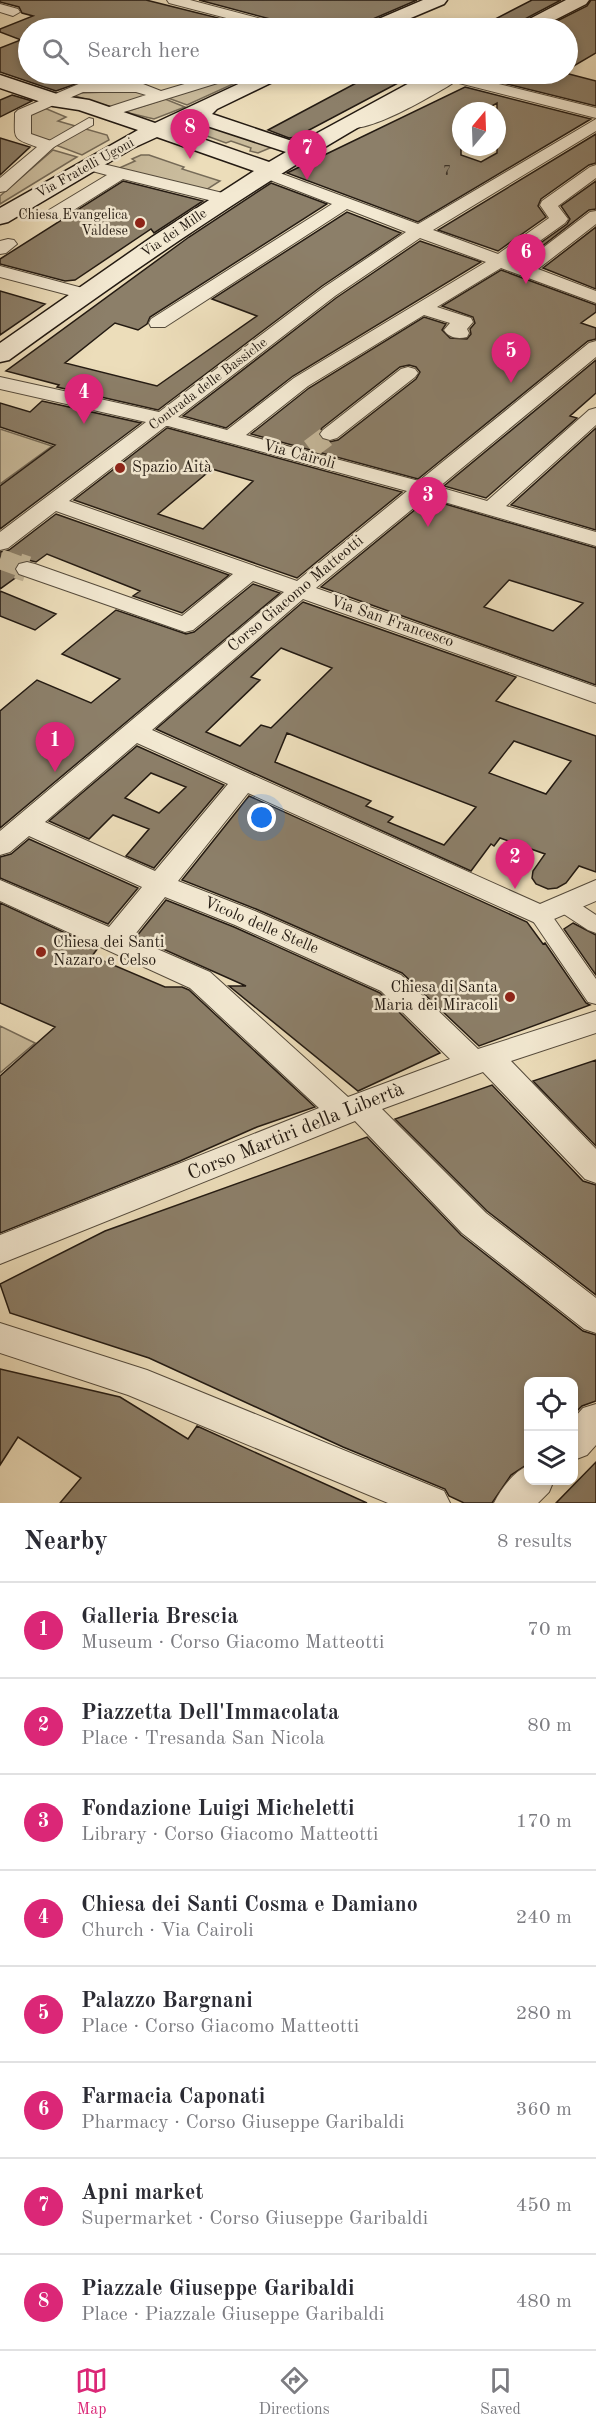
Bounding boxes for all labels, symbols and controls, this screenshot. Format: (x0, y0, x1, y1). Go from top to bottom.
search box (18, 18, 578, 84)
icon: search (39, 35, 72, 68)
text: Search here (87, 40, 200, 62)
north arrow (452, 102, 506, 156)
pin: 8 (170, 110, 210, 159)
pin: 7 (288, 130, 326, 180)
street label: Via Fratelli Ugoni (34, 135, 137, 201)
house number: 7 (443, 164, 451, 178)
street label: Via dei Mille (139, 206, 209, 260)
place label: Chiesa Evangelica Valdese (18, 208, 128, 238)
marker: Chiesa Evangelica Valdese (133, 216, 147, 230)
pin: 6 (506, 234, 546, 284)
pin: 5 (492, 334, 530, 383)
street label: Contrada delle Bassiche (146, 335, 270, 433)
pin: 4 (64, 374, 104, 424)
street label: Via Cairoli (261, 438, 337, 472)
place label: Spazio Aità (132, 460, 212, 476)
marker: Spazio Aità (113, 461, 127, 475)
pin: 3 (408, 478, 448, 527)
street label: Corso Giacomo Matteotti (225, 533, 367, 655)
street label: Via San Francesco (328, 593, 456, 651)
pin: 1 (36, 722, 74, 772)
your location (247, 803, 276, 832)
pin: 2 (496, 840, 534, 889)
street label: Vicolo delle Stelle (201, 895, 321, 957)
place label: Chiesa dei Santi Nazaro e Celso (53, 935, 164, 969)
marker: Chiesa dei Santi Nazaro e Celso (34, 945, 48, 959)
place label: Chiesa di Santa Maria dei Miracoli (373, 980, 498, 1014)
marker: Chiesa di Santa Maria dei Miracoli (503, 990, 517, 1004)
street label: Corso Martiri della Libertà (185, 1079, 407, 1185)
map controls (524, 1377, 578, 1485)
button: locate (524, 1377, 578, 1431)
button: layers (524, 1431, 578, 1485)
text: Nearby (24, 1529, 108, 1555)
text: 8 results (497, 1532, 572, 1552)
text: Galleria Brescia (81, 1606, 238, 1628)
text: 1 (38, 1620, 49, 1640)
text: 70 m (527, 1620, 572, 1640)
text: Museum · Corso Giacomo Matteotti (81, 1633, 384, 1653)
text: Piazzetta Dell'Immacolata (81, 1702, 339, 1724)
text: 2 (38, 1716, 49, 1736)
text: 80 m (527, 1716, 572, 1736)
text: Place · Tresanda San Nicola (81, 1729, 325, 1749)
text: Fondazione Luigi Micheletti (81, 1798, 355, 1820)
text: 3 (38, 1812, 49, 1832)
text: 170 m (516, 1812, 572, 1832)
text: Library · Corso Giacomo Matteotti (81, 1825, 378, 1845)
text: Chiesa dei Santi Cosma e Damiano (81, 1894, 418, 1916)
text: 4 (38, 1908, 49, 1928)
text: 240 m (516, 1908, 572, 1928)
text: Church · Via Cairoli (81, 1921, 254, 1941)
text: Palazzo Bargnani (81, 1990, 253, 2012)
text: 5 (38, 2004, 49, 2024)
text: 280 m (516, 2004, 572, 2024)
text: Place · Corso Giacomo Matteotti (81, 2017, 359, 2037)
text: Farmacia Caponati (81, 2086, 265, 2108)
text: 6 (38, 2100, 49, 2120)
text: 360 m (516, 2100, 572, 2120)
text: Pharmacy · Corso Giuseppe Garibaldi (81, 2113, 404, 2133)
text: Apni market (81, 2182, 204, 2204)
text: 7 (38, 2196, 49, 2216)
text: 450 m (516, 2196, 572, 2216)
text: Supermarket · Corso Giuseppe Garibaldi (81, 2209, 428, 2229)
text: Piazzale Giuseppe Garibaldi (81, 2278, 355, 2300)
text: 8 (38, 2292, 49, 2312)
text: 480 m (516, 2292, 572, 2312)
text: Place · Piazzale Giuseppe Garibaldi (81, 2305, 384, 2325)
tab: Map (75, 2364, 108, 2420)
tab: Directions (259, 2364, 330, 2420)
tab: Saved (480, 2364, 521, 2420)

